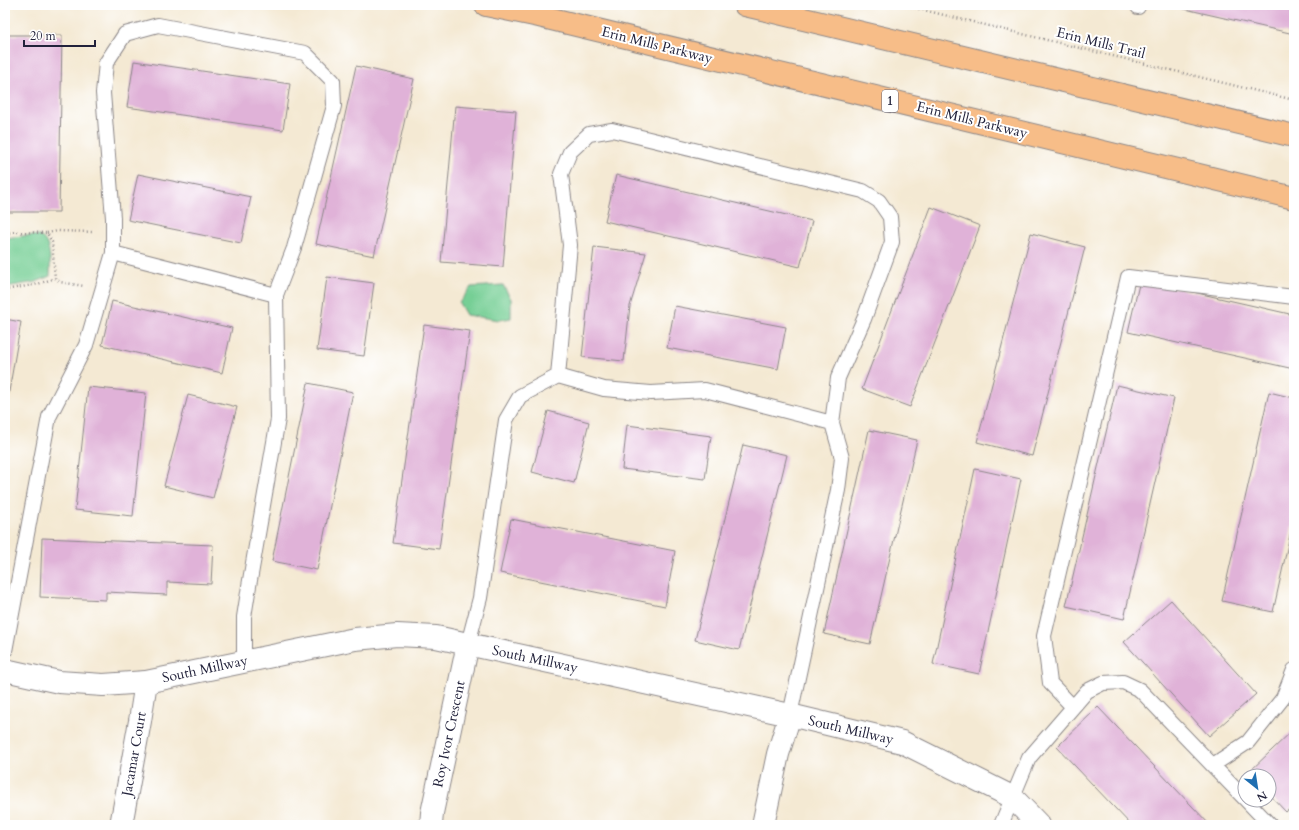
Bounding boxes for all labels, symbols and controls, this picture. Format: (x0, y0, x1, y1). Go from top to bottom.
scale bar (24, 22, 95, 48)
street label: Erin Mills Parkway (600, 22, 715, 68)
street label: Erin Mills Trail (1055, 23, 1148, 63)
text: 20 m (30, 28, 57, 44)
road number: 1 (882, 90, 898, 112)
street label: Erin Mills Parkway (915, 97, 1030, 143)
street label: South Millway (490, 641, 580, 677)
street label: South Millway (160, 651, 250, 687)
street label: Roy Ivor Crescent (428, 678, 470, 789)
street label: Jacamar Court (117, 710, 151, 800)
street label: South Millway (806, 711, 896, 749)
north arrow (1237, 768, 1277, 808)
text: N (1253, 787, 1270, 805)

